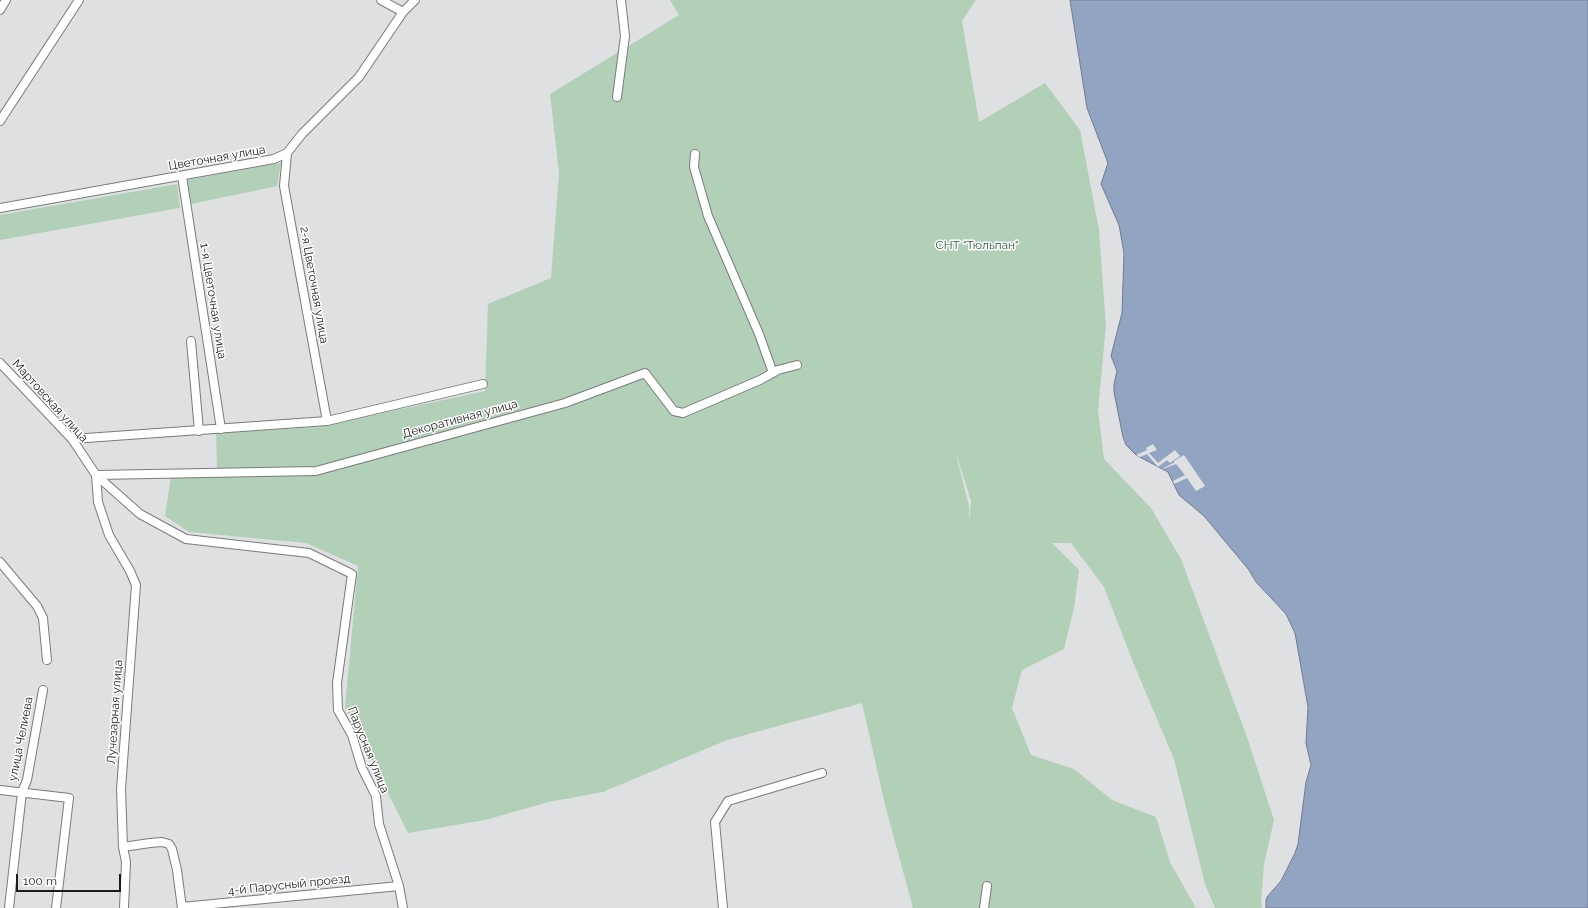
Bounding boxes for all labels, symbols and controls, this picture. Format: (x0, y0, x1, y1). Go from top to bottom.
street label: Цветочная улица (167, 142, 267, 174)
street label: 2-я Цветочная улица (297, 225, 331, 345)
park label: СНТ "Тюльпан" (936, 238, 1018, 252)
street label: 1-я Цветочная улица (197, 242, 229, 360)
street label: Мартовская улица (9, 357, 91, 445)
street label: Декоративная улица (401, 397, 519, 441)
street label: Лучезарная улица (104, 659, 126, 765)
street label: улица Челиева (6, 696, 36, 782)
street label: Парусная улица (344, 705, 392, 795)
scale bar (18, 866, 123, 892)
street label: 4-й Парусный проезд (227, 871, 351, 899)
text: 100 m (23, 874, 57, 888)

